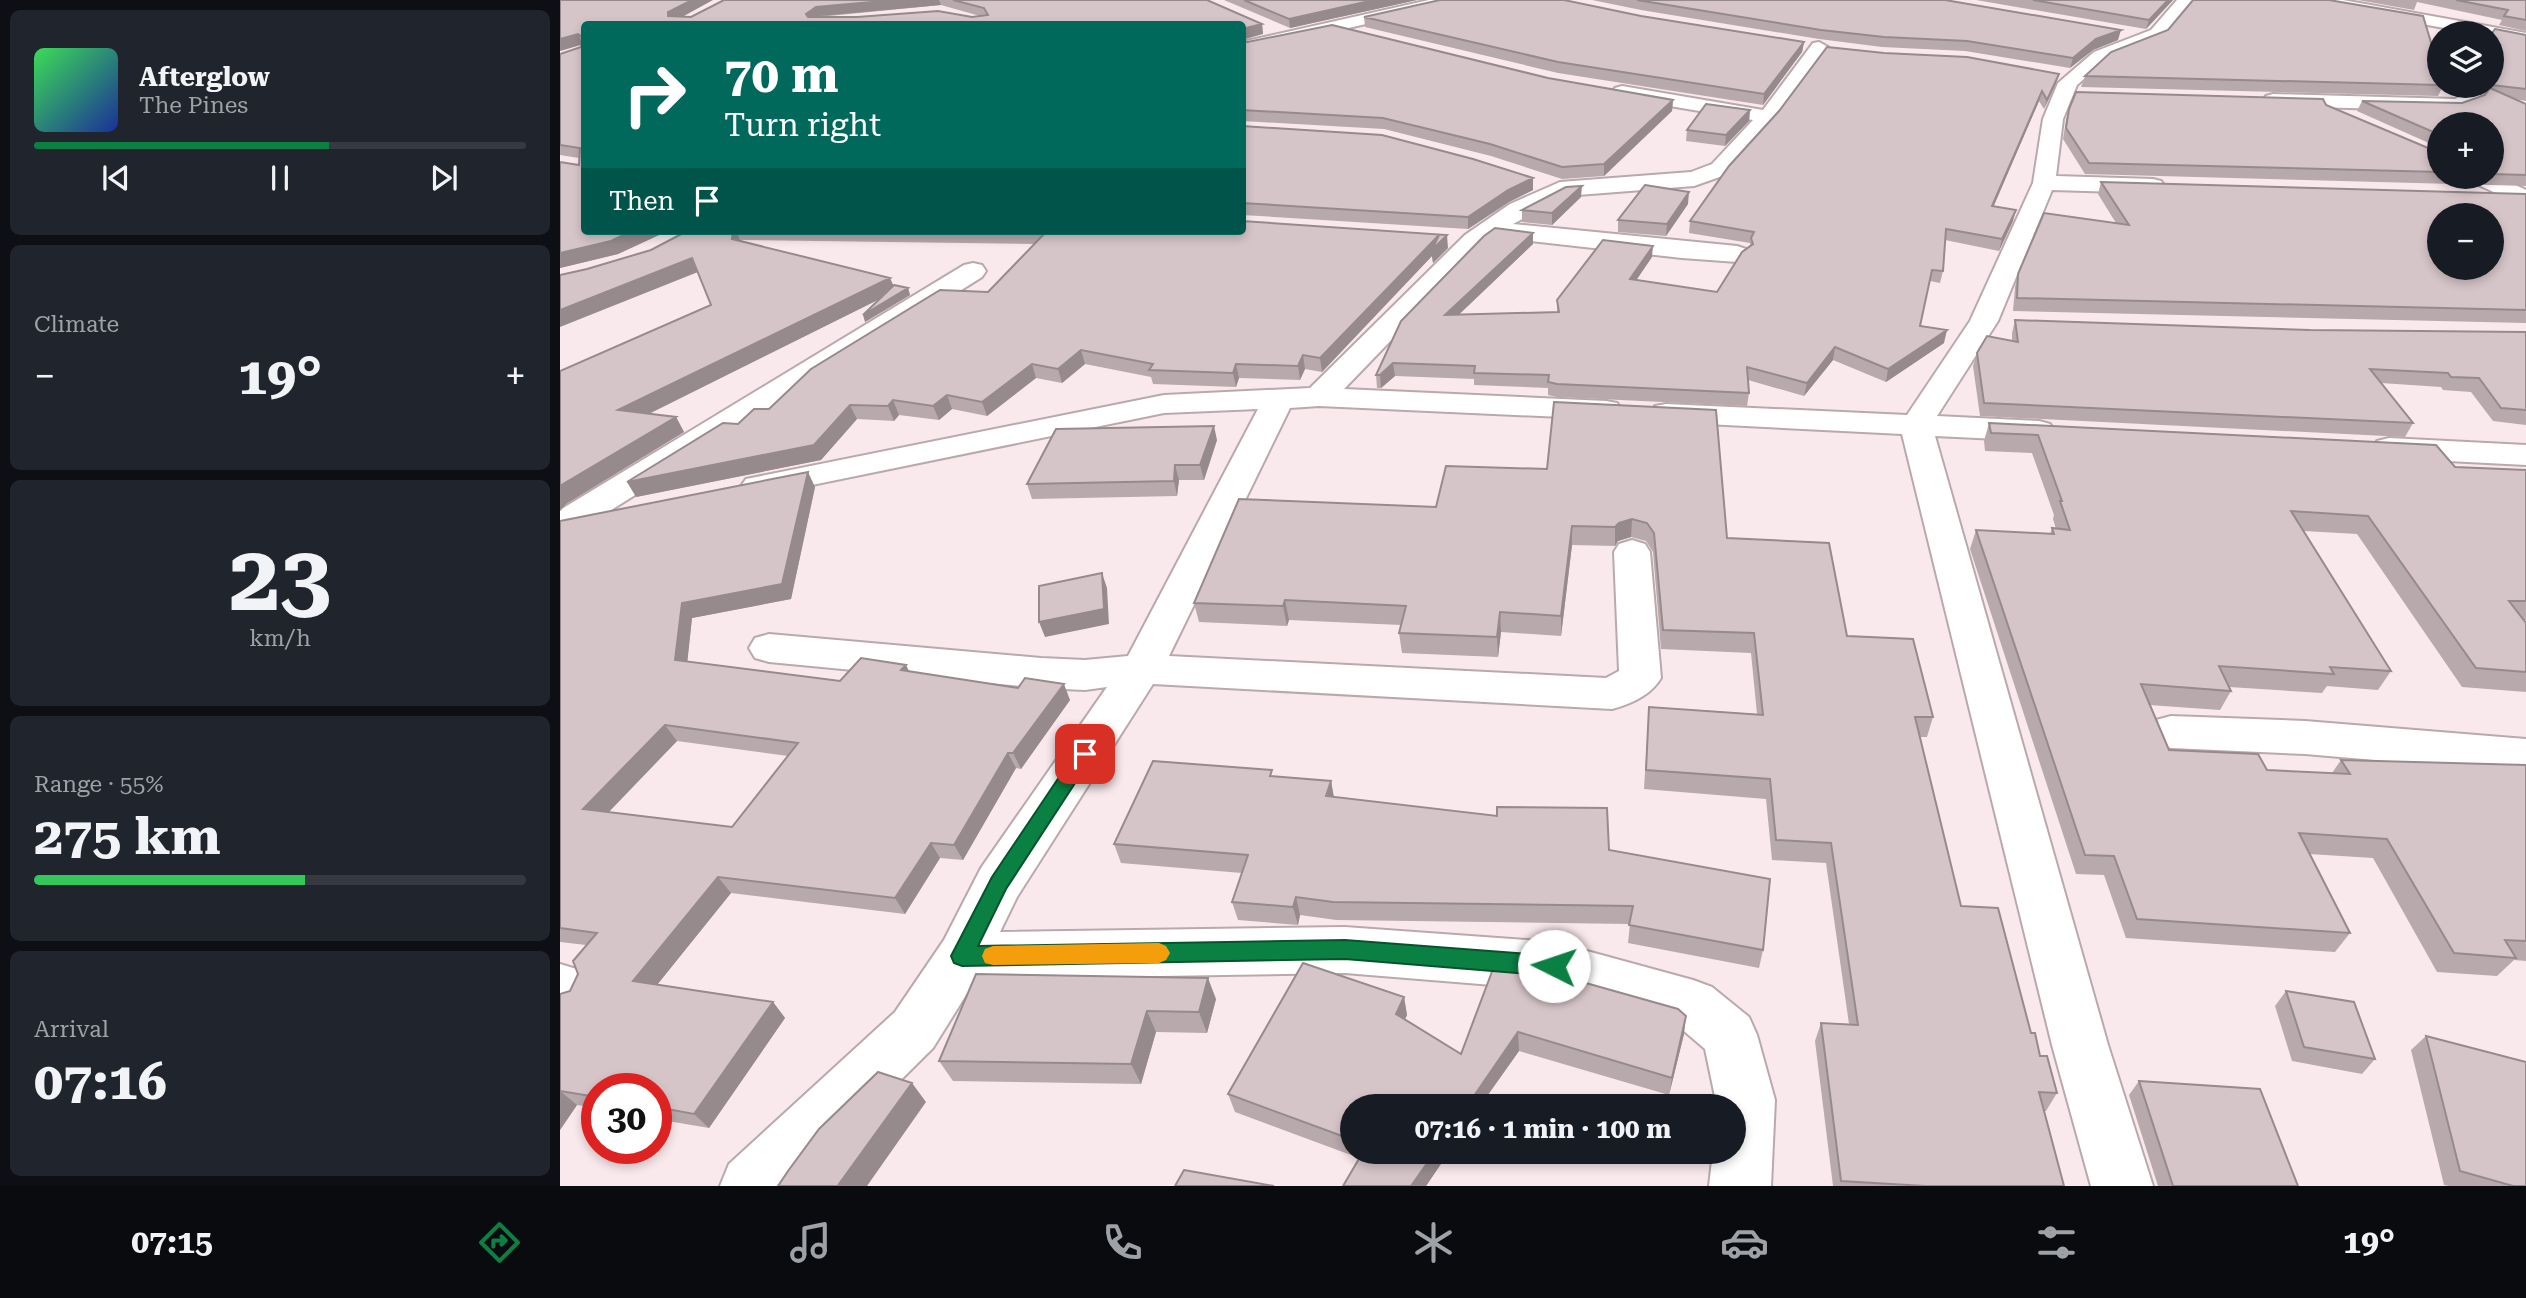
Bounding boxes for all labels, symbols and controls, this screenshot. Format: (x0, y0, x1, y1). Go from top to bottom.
map controls (2427, 21, 2504, 280)
button: layers (2427, 21, 2504, 98)
text: 70 m (724, 47, 839, 104)
icon: right (609, 49, 700, 140)
text: Afterglow (139, 62, 270, 92)
text: The Pines (139, 92, 248, 119)
text: Turn right (724, 106, 881, 144)
button: + (2427, 112, 2504, 189)
icon: previous (97, 159, 135, 197)
icon: pause (261, 159, 299, 197)
icon: next (425, 159, 463, 197)
icon: arrive (688, 182, 726, 220)
text: Then (609, 186, 674, 216)
button: − (2427, 203, 2504, 280)
text: Climate (34, 311, 119, 338)
text: 19° (238, 346, 322, 407)
text: − (34, 354, 55, 398)
text: + (505, 354, 526, 398)
text: 23 (229, 526, 331, 632)
text: km/h (249, 625, 311, 652)
pin (1055, 724, 1115, 784)
icon: arrive (1066, 735, 1104, 773)
text: Range · 55% (34, 771, 163, 798)
text: 275 km (34, 806, 221, 867)
position arrow (1517, 929, 1591, 1003)
text: Arrival (34, 1016, 109, 1043)
text: 07:16 (34, 1051, 167, 1112)
speed limit sign: 30 (581, 1073, 672, 1164)
text: 07:16 · 1 min · 100 m (1415, 1114, 1671, 1144)
icon: directions (475, 1218, 524, 1267)
icon: music (786, 1218, 835, 1267)
icon: phone (1098, 1218, 1147, 1267)
icon: climate (1409, 1218, 1458, 1267)
icon: car (1720, 1218, 1769, 1267)
icon: filters (2032, 1218, 2081, 1267)
text: 07:15 (131, 1223, 213, 1261)
text: 19° (2343, 1223, 2395, 1261)

